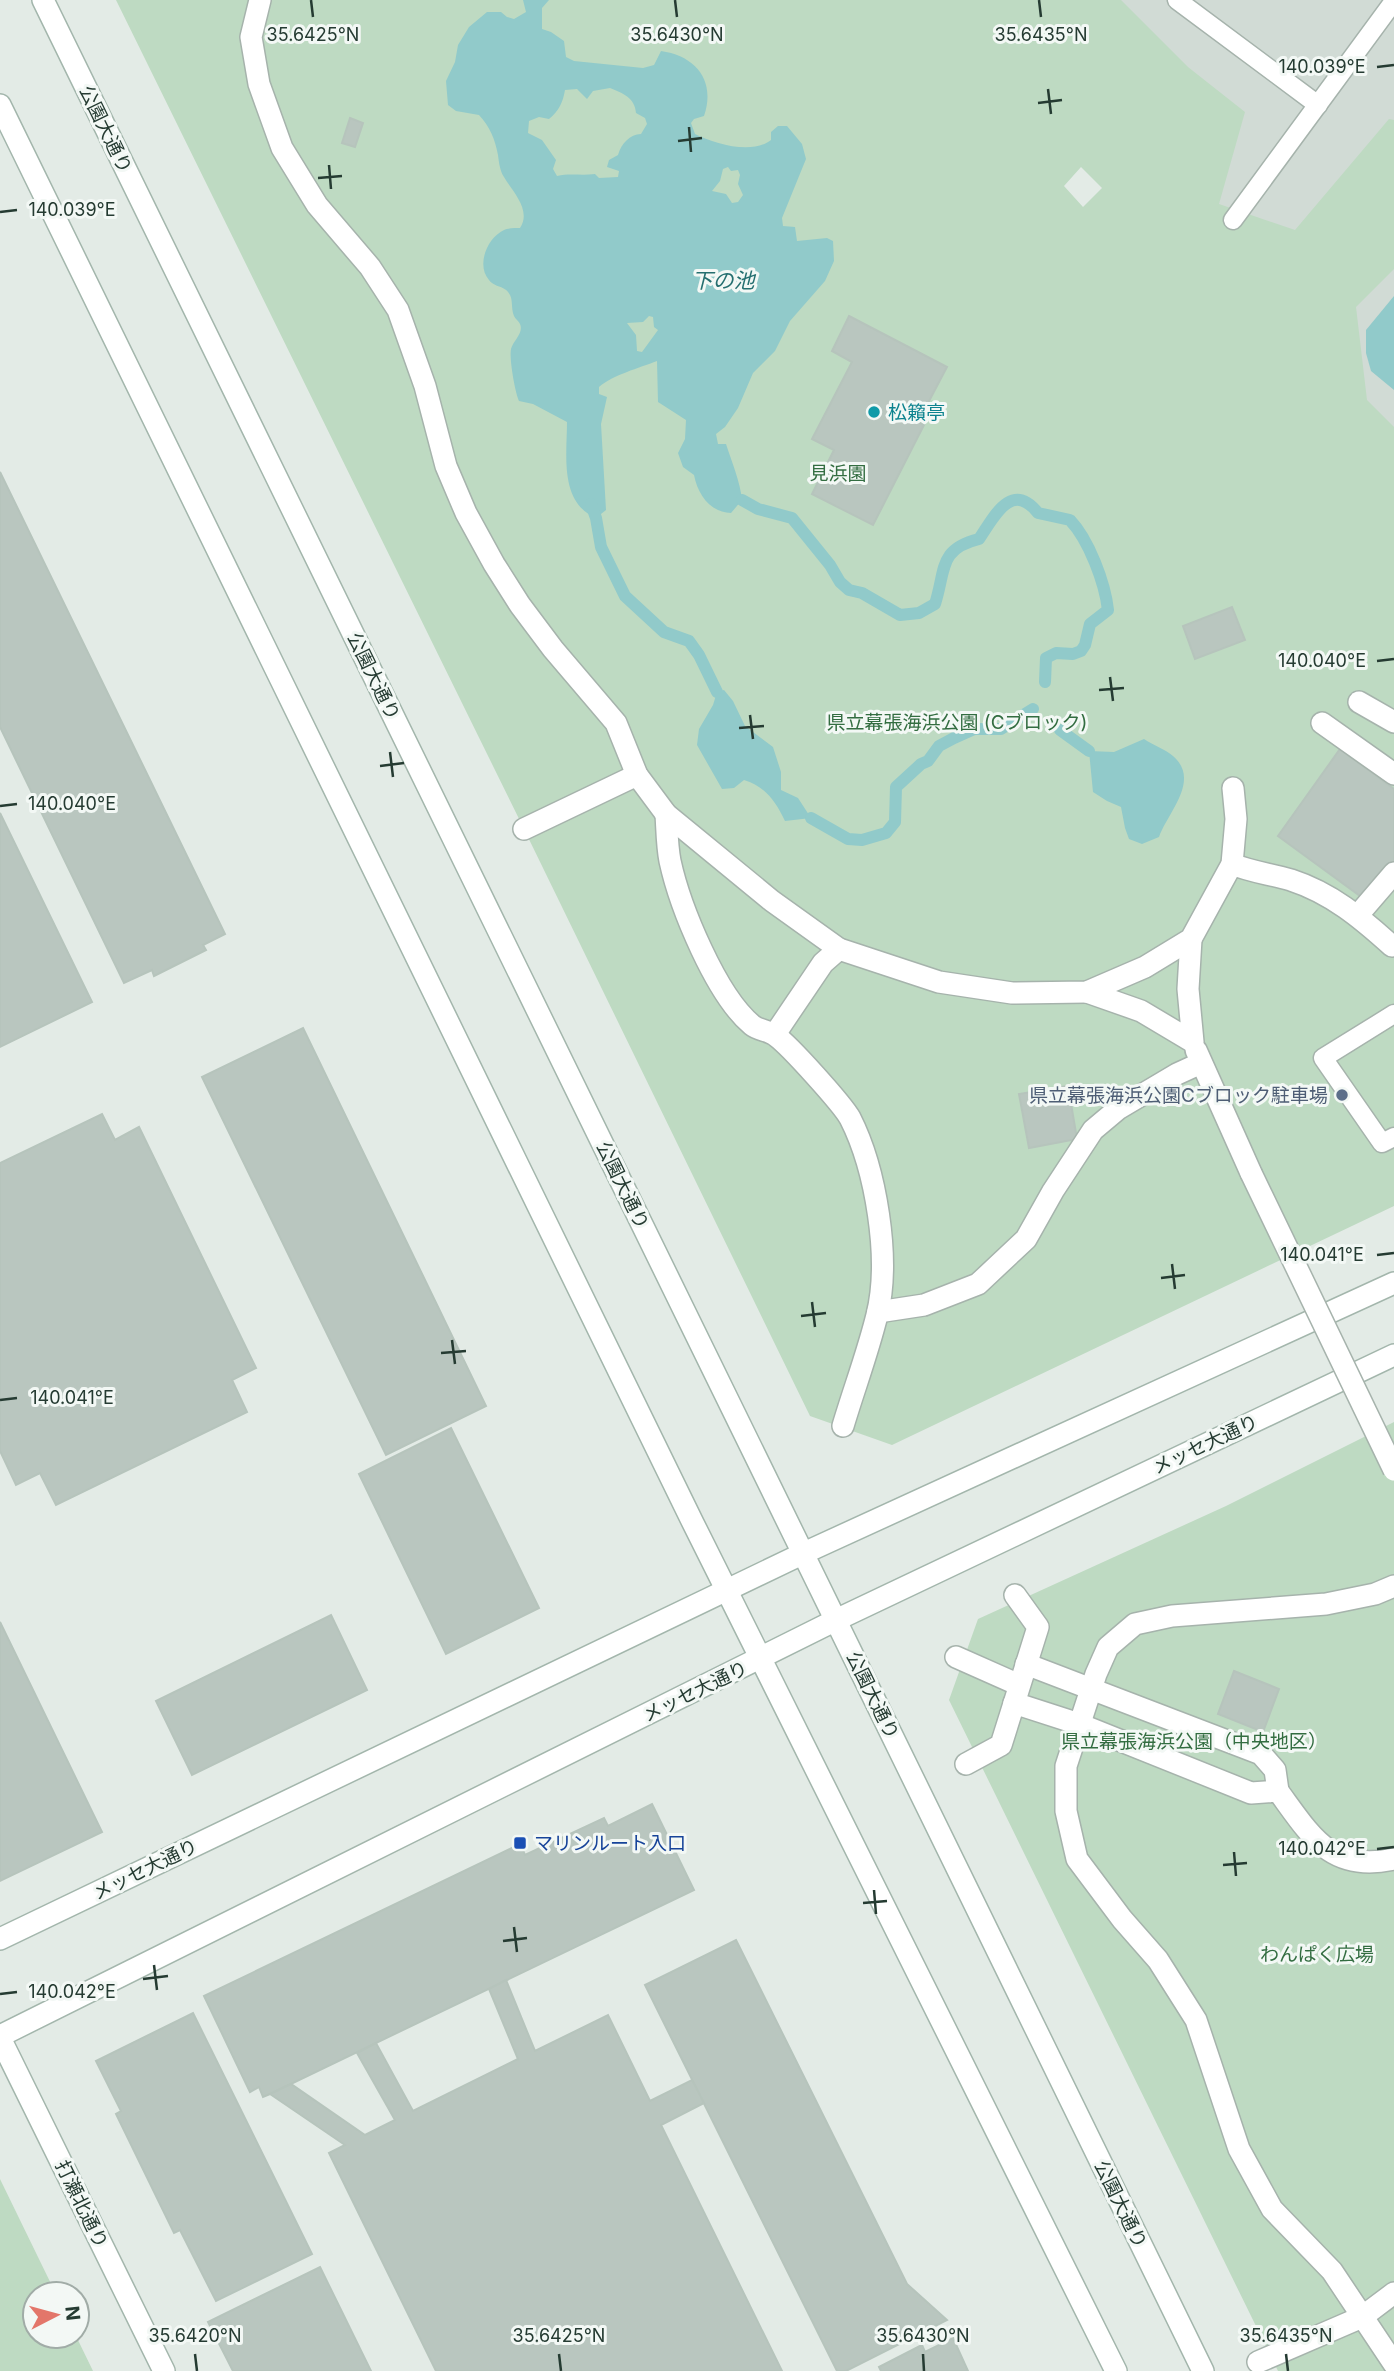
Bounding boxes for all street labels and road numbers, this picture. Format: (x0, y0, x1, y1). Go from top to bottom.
street label: 公園大通り (74, 81, 137, 177)
street label: 公園大通り (342, 628, 405, 724)
street label: 公園大通り (591, 1137, 654, 1233)
street label: メッセ大通り (1149, 1410, 1262, 1479)
street label: 公園大通り (841, 1647, 904, 1743)
street label: メッセ大通り (639, 1656, 751, 1727)
street label: メッセ大通り (89, 1834, 201, 1905)
street label: 打瀬北通り (50, 2156, 113, 2252)
street label: 公園大通り (1089, 2156, 1152, 2252)

